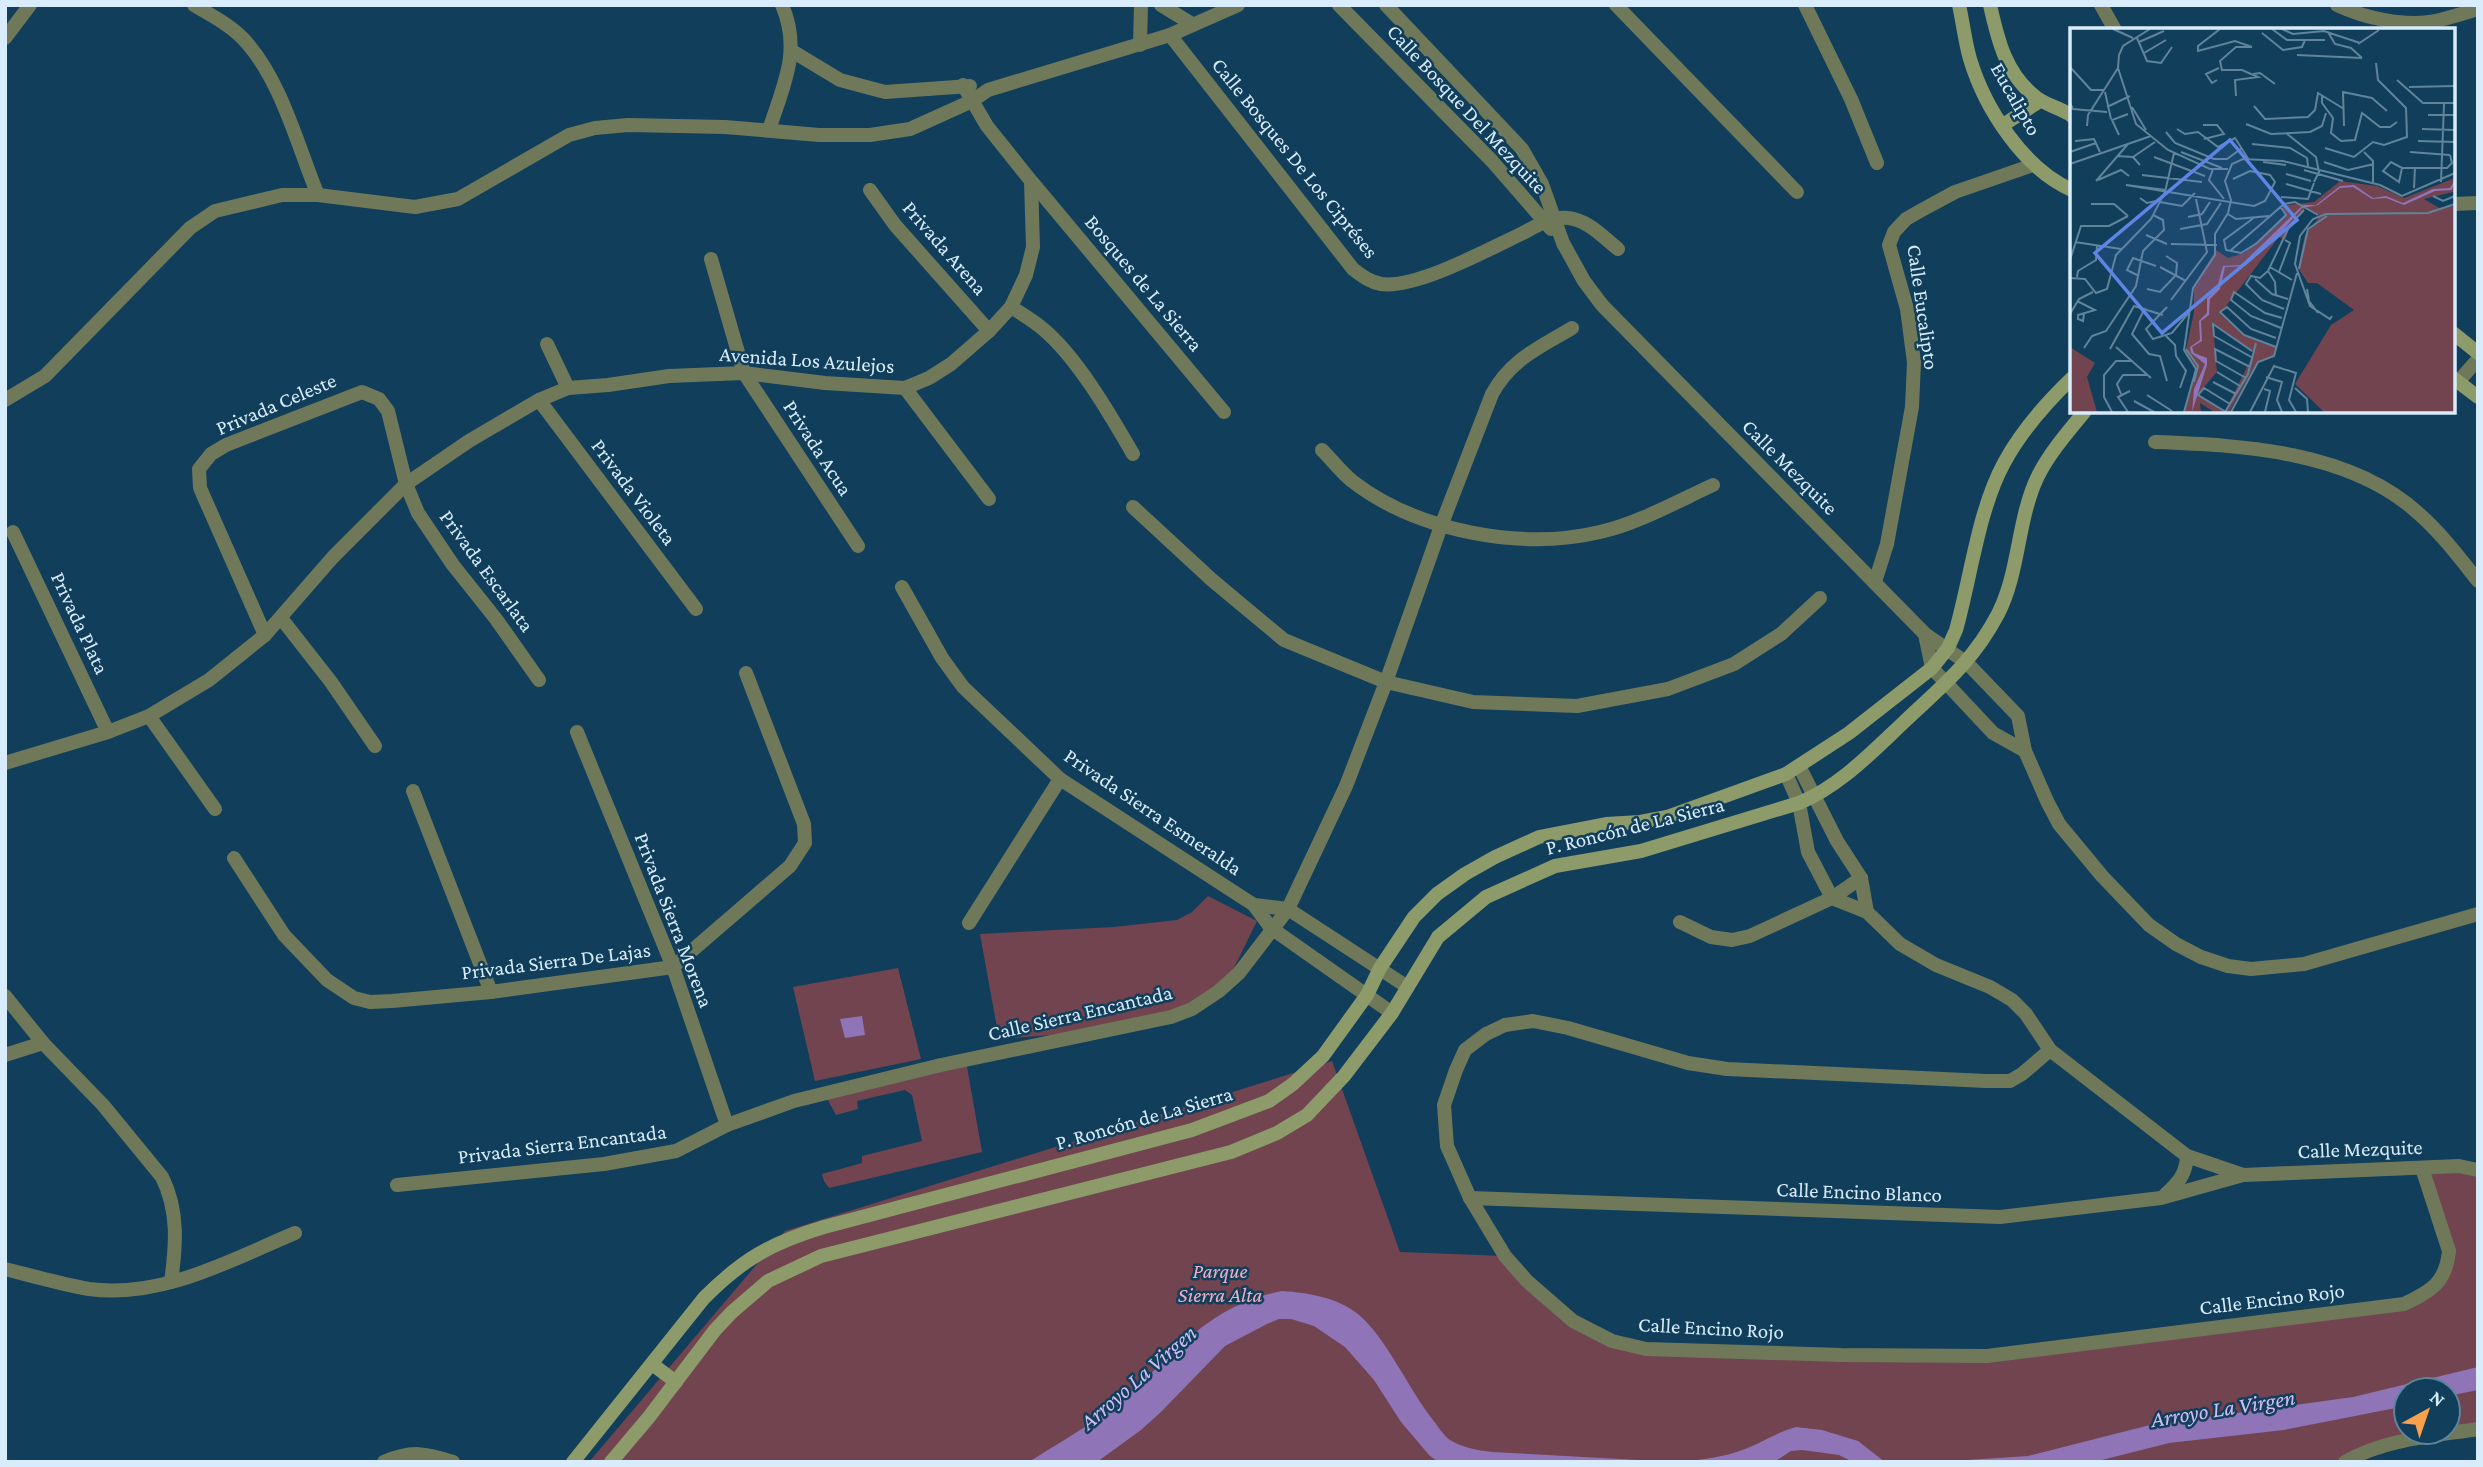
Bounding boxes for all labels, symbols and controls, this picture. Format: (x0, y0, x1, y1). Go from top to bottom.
street label: Calle Bosque Del Mezquite (1382, 19, 1552, 199)
inset map (2070, 28, 2455, 413)
street label: Calle Bosques De Los Cipréses (1207, 53, 1383, 263)
street label: Eucalipto (1986, 58, 2046, 140)
street label: Privada Arena (898, 196, 993, 300)
street label: Bosques de La Sierra (1080, 210, 1208, 356)
street label: Calle Eucalipto (1902, 243, 1944, 371)
street label: Avenida Los Azulejos (719, 342, 895, 378)
street label: Privada Celeste (212, 368, 340, 440)
street label: Privada Acua (778, 396, 858, 500)
street label: Calle Mezquite (1737, 414, 1843, 520)
street label: Privada Violeta (586, 434, 682, 550)
street label: Privada Escarlata (435, 505, 539, 637)
street label: Privada Plata (46, 568, 114, 678)
street label: Privada Sierra Esmeralda (1060, 744, 1247, 881)
street label: P. Roncón de La Sierra (1543, 792, 1727, 860)
street label: Privada Sierra Morena (630, 829, 719, 1011)
street label: Privada Sierra De Lajas (460, 937, 652, 985)
street label: Calle Sierra Encantada (985, 980, 1175, 1046)
street label: P. Roncón de La Sierra (1053, 1081, 1236, 1155)
street label: Privada Sierra Encantada (456, 1119, 668, 1169)
street label: Calle Mezquite (2297, 1135, 2423, 1163)
street label: Calle Encino Blanco (1776, 1177, 1942, 1207)
park label: Parque Sierra Alta (1178, 1259, 1262, 1307)
street label: Calle Encino Rojo (2198, 1278, 2346, 1320)
street label: Calle Encino Rojo (1637, 1312, 1785, 1344)
water label: Arroyo La Virgen (1074, 1319, 1202, 1435)
north arrow (2392, 1376, 2462, 1446)
water label: Arroyo La Virgen (2148, 1384, 2297, 1432)
text: N (2426, 1386, 2449, 1411)

